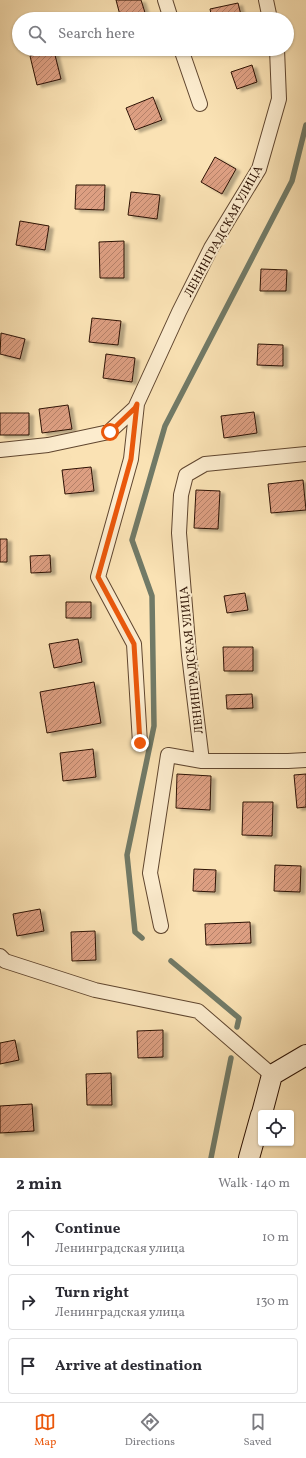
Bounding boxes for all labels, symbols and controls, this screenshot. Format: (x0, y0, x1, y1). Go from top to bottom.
search box (12, 12, 294, 56)
icon: search (26, 23, 48, 45)
text: Search here (58, 24, 135, 45)
street label: ЛЕНИНГРАДСКАЯ УЛИЦА (181, 162, 267, 300)
route start (101, 423, 119, 441)
street label: ЛЕНИНГРАДСКАЯ УЛИЦА (176, 585, 208, 735)
route end (131, 734, 149, 752)
map controls (258, 1110, 294, 1146)
button: locate (258, 1110, 294, 1146)
text: 2 min (16, 1173, 62, 1196)
text: Walk · 140 m (218, 1175, 290, 1193)
text: Continue (55, 1219, 120, 1240)
icon: ahead (17, 1227, 39, 1249)
text: 10 m (262, 1229, 289, 1247)
text: Ленинградская улица (55, 1240, 185, 1258)
text: Turn right (55, 1283, 129, 1304)
icon: right (17, 1291, 39, 1313)
text: 130 m (256, 1293, 289, 1311)
text: Ленинградская улица (55, 1304, 185, 1322)
icon: arrive (17, 1355, 39, 1377)
text: Arrive at destination (55, 1356, 202, 1377)
tab: Map (34, 1411, 56, 1450)
tab: Directions (125, 1411, 175, 1450)
tab: Saved (243, 1411, 272, 1450)

